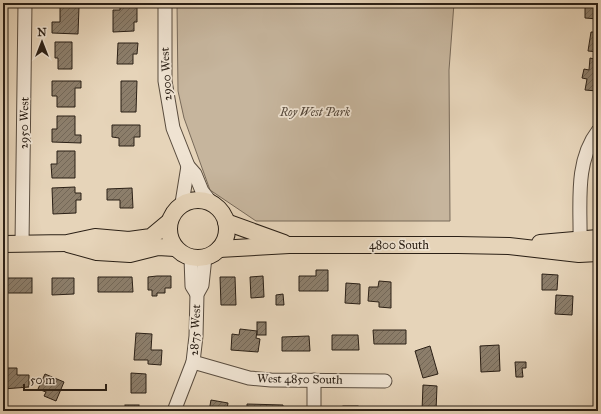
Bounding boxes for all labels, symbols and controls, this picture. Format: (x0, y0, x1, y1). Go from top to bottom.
north arrow (22, 22, 62, 62)
text: N (37, 26, 47, 39)
street label: 2900 West (158, 46, 174, 101)
street label: 2950 West (17, 96, 31, 149)
park label: Roy West Park (279, 105, 351, 119)
street label: 4800 South (369, 238, 429, 252)
street label: 2875 West (187, 303, 203, 356)
scale bar (24, 366, 106, 392)
street label: West 4850 South (257, 371, 343, 387)
text: 50 m (30, 373, 55, 387)

